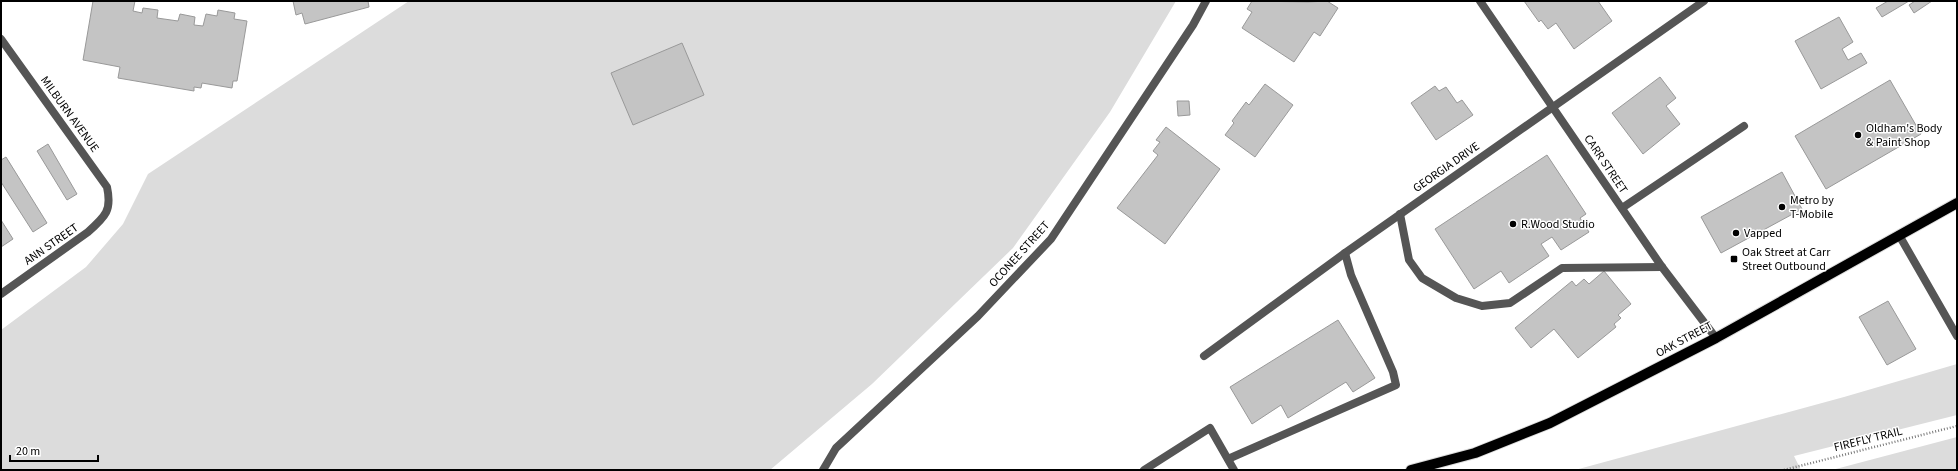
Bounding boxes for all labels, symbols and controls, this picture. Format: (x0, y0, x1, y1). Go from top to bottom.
street label: MILBURN AVENUE (36, 73, 103, 156)
place label: Oldham's Body & Paint Shop (1866, 120, 1943, 151)
marker: Oldham's Body & Paint Shop (1853, 130, 1863, 140)
street label: CARR STREET (1580, 131, 1632, 198)
street label: GEORGIA DRIVE (1410, 138, 1483, 197)
place label: Metro by T-Mobile (1790, 192, 1834, 223)
marker: Metro by T-Mobile (1777, 202, 1787, 212)
place label: R.Wood Studio (1521, 216, 1595, 233)
street label: OCONEE STREET (985, 217, 1054, 291)
street label: ANN STREET (21, 219, 82, 269)
marker: R.Wood Studio (1508, 219, 1518, 229)
place label: Vapped (1744, 225, 1782, 242)
marker: Vapped (1731, 228, 1741, 238)
place label: Oak Street at Carr Street Outbound (1742, 244, 1831, 275)
marker: Oak Street at Carr Street Outbound (1729, 254, 1739, 264)
street label: OAK STREET (1653, 317, 1716, 362)
street label: FIREFLY TRAIL (1832, 423, 1904, 456)
scale bar (10, 437, 98, 463)
text: 20 m (16, 443, 40, 460)

